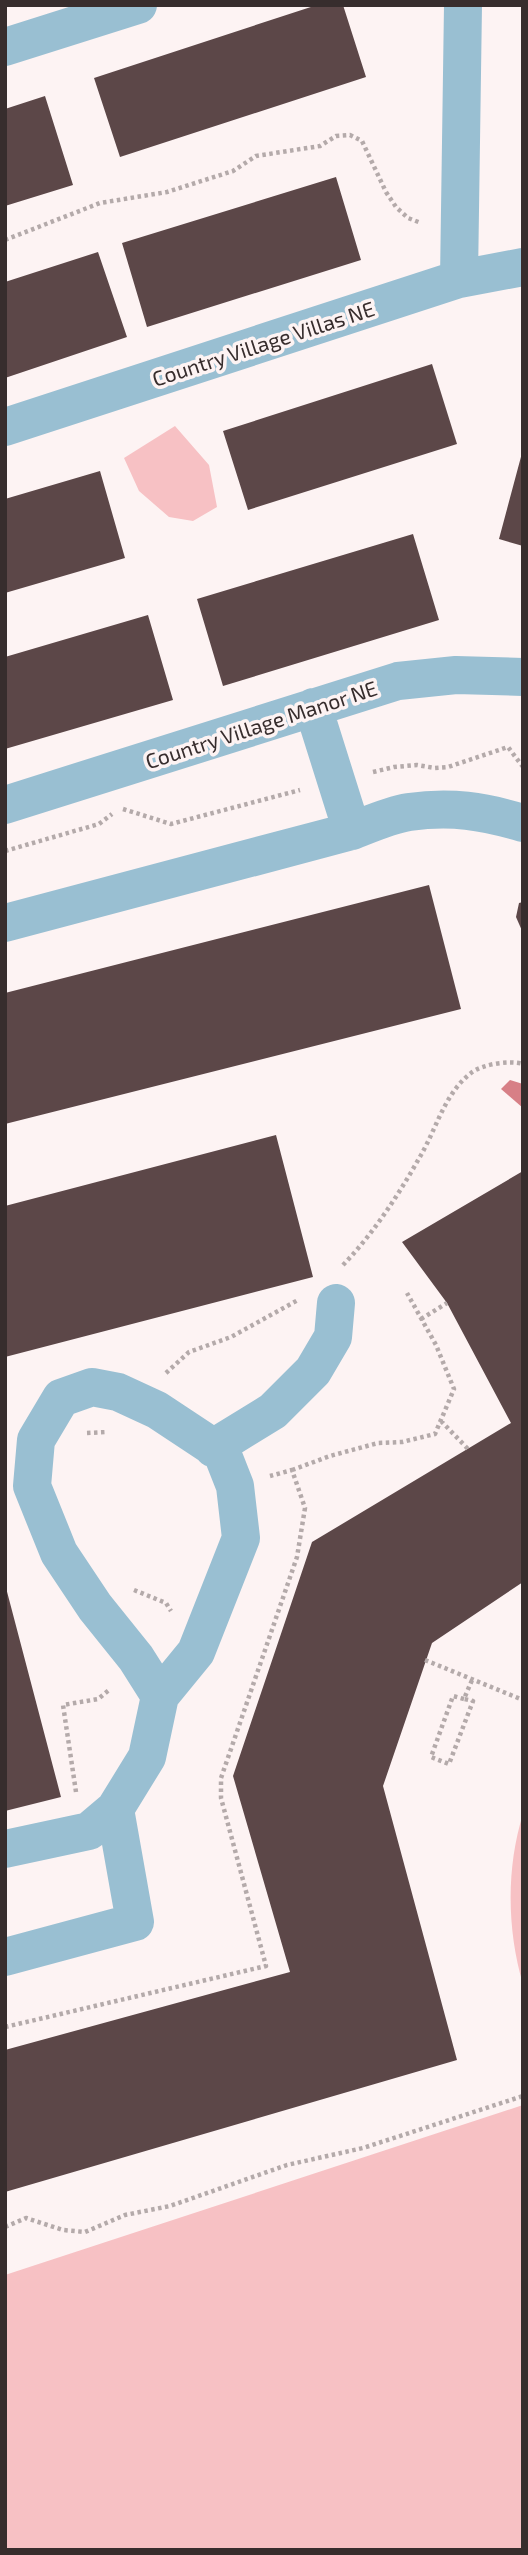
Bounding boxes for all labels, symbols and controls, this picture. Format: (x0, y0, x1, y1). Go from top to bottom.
street label: Country Village Villas NE (149, 295, 377, 391)
street label: Country Village Manor NE (142, 675, 380, 773)

